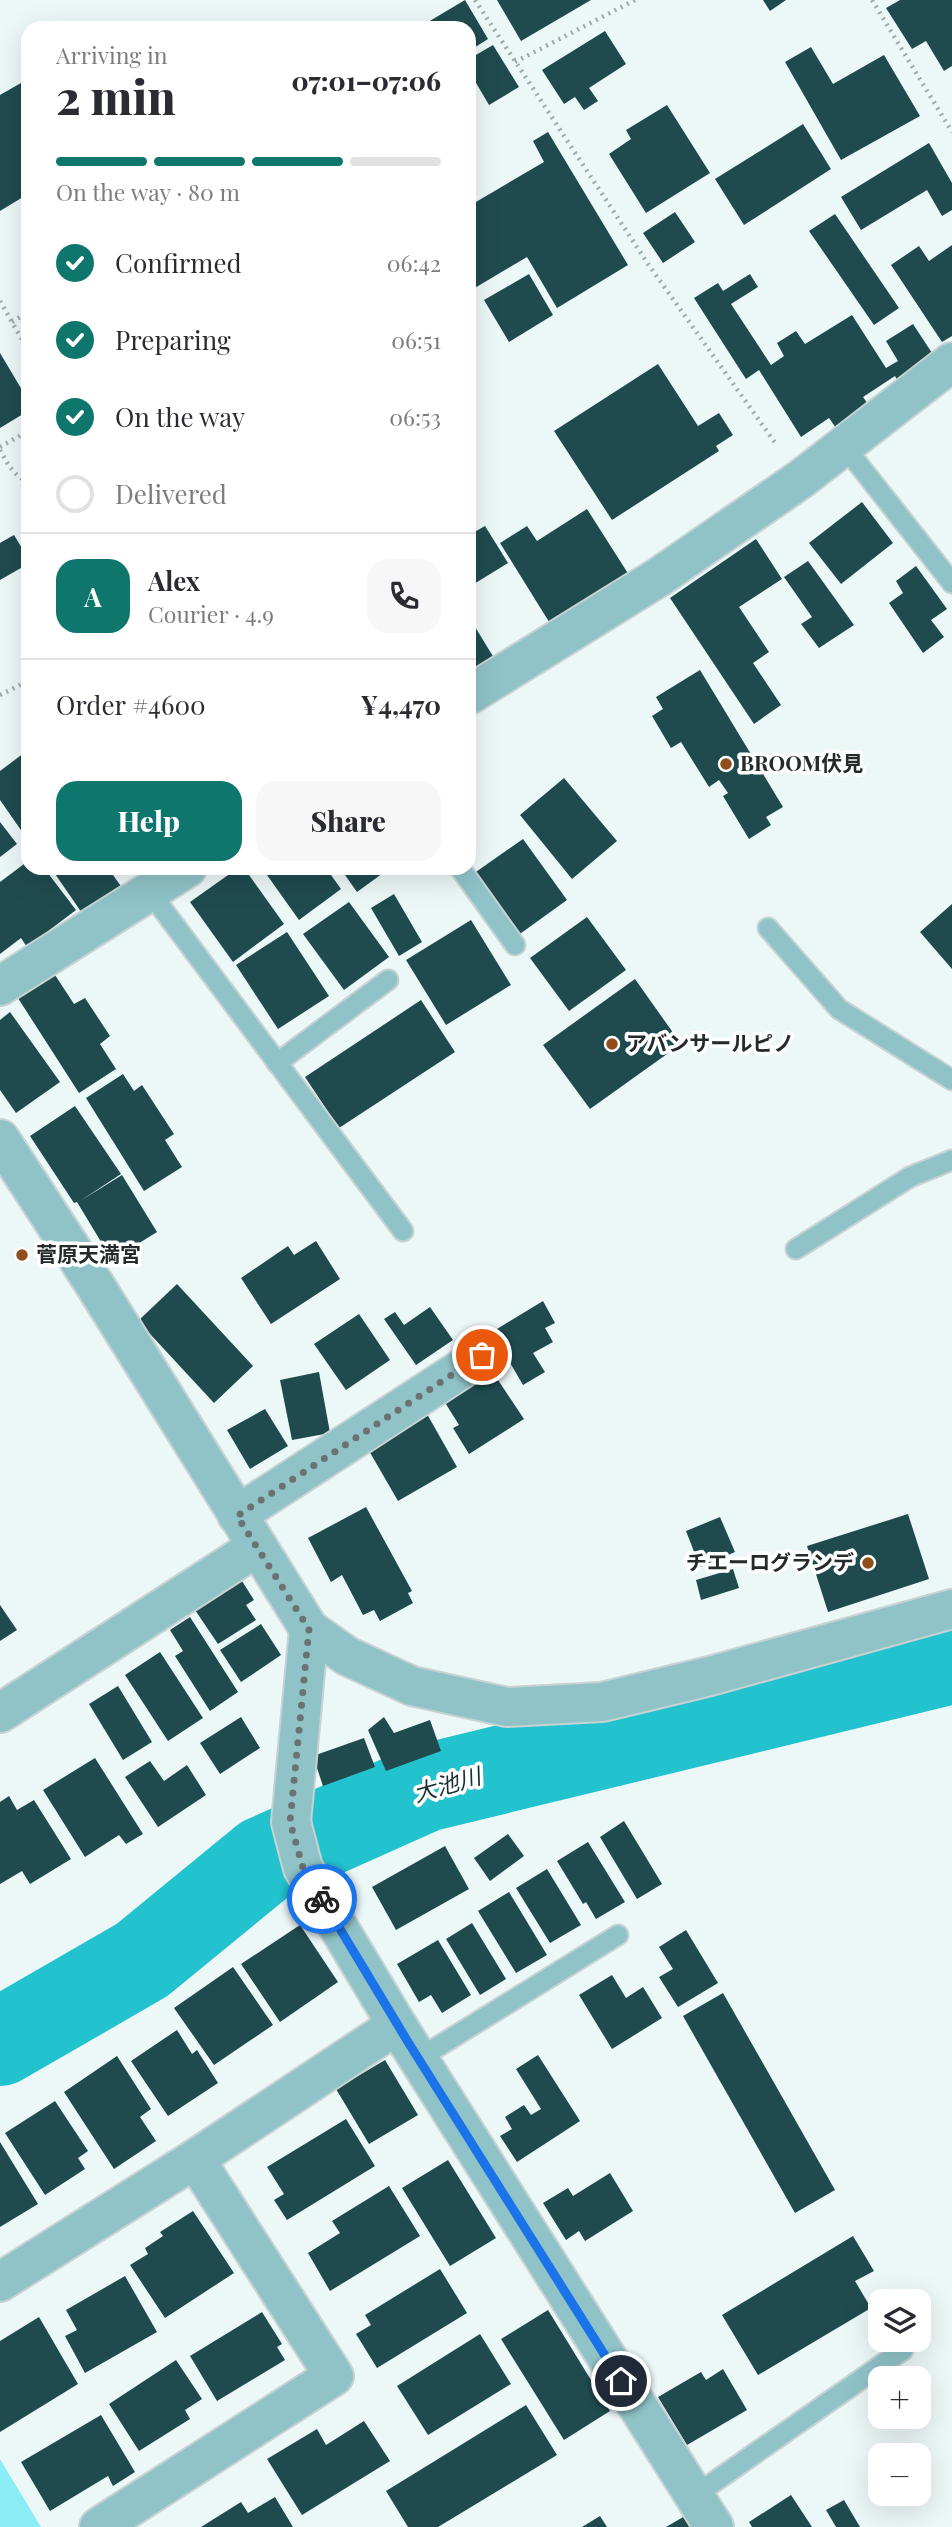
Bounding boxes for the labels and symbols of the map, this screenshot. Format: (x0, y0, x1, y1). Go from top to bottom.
place label: BROOM伏見 (740, 748, 863, 776)
marker: BROOM伏見 (718, 756, 734, 772)
place label: アバンサールピノ (626, 1028, 794, 1056)
marker: アバンサールピノ (604, 1036, 620, 1052)
place label: 菅原天満宮 (36, 1239, 141, 1267)
marker: 菅原天満宮 (14, 1247, 30, 1263)
pin (452, 1325, 512, 1385)
place label: チエーログランデ (686, 1547, 854, 1575)
marker: チエーログランデ (860, 1555, 876, 1571)
water label: 大池川 (409, 1758, 487, 1808)
courier (287, 1864, 357, 1934)
pin (591, 2351, 651, 2411)

